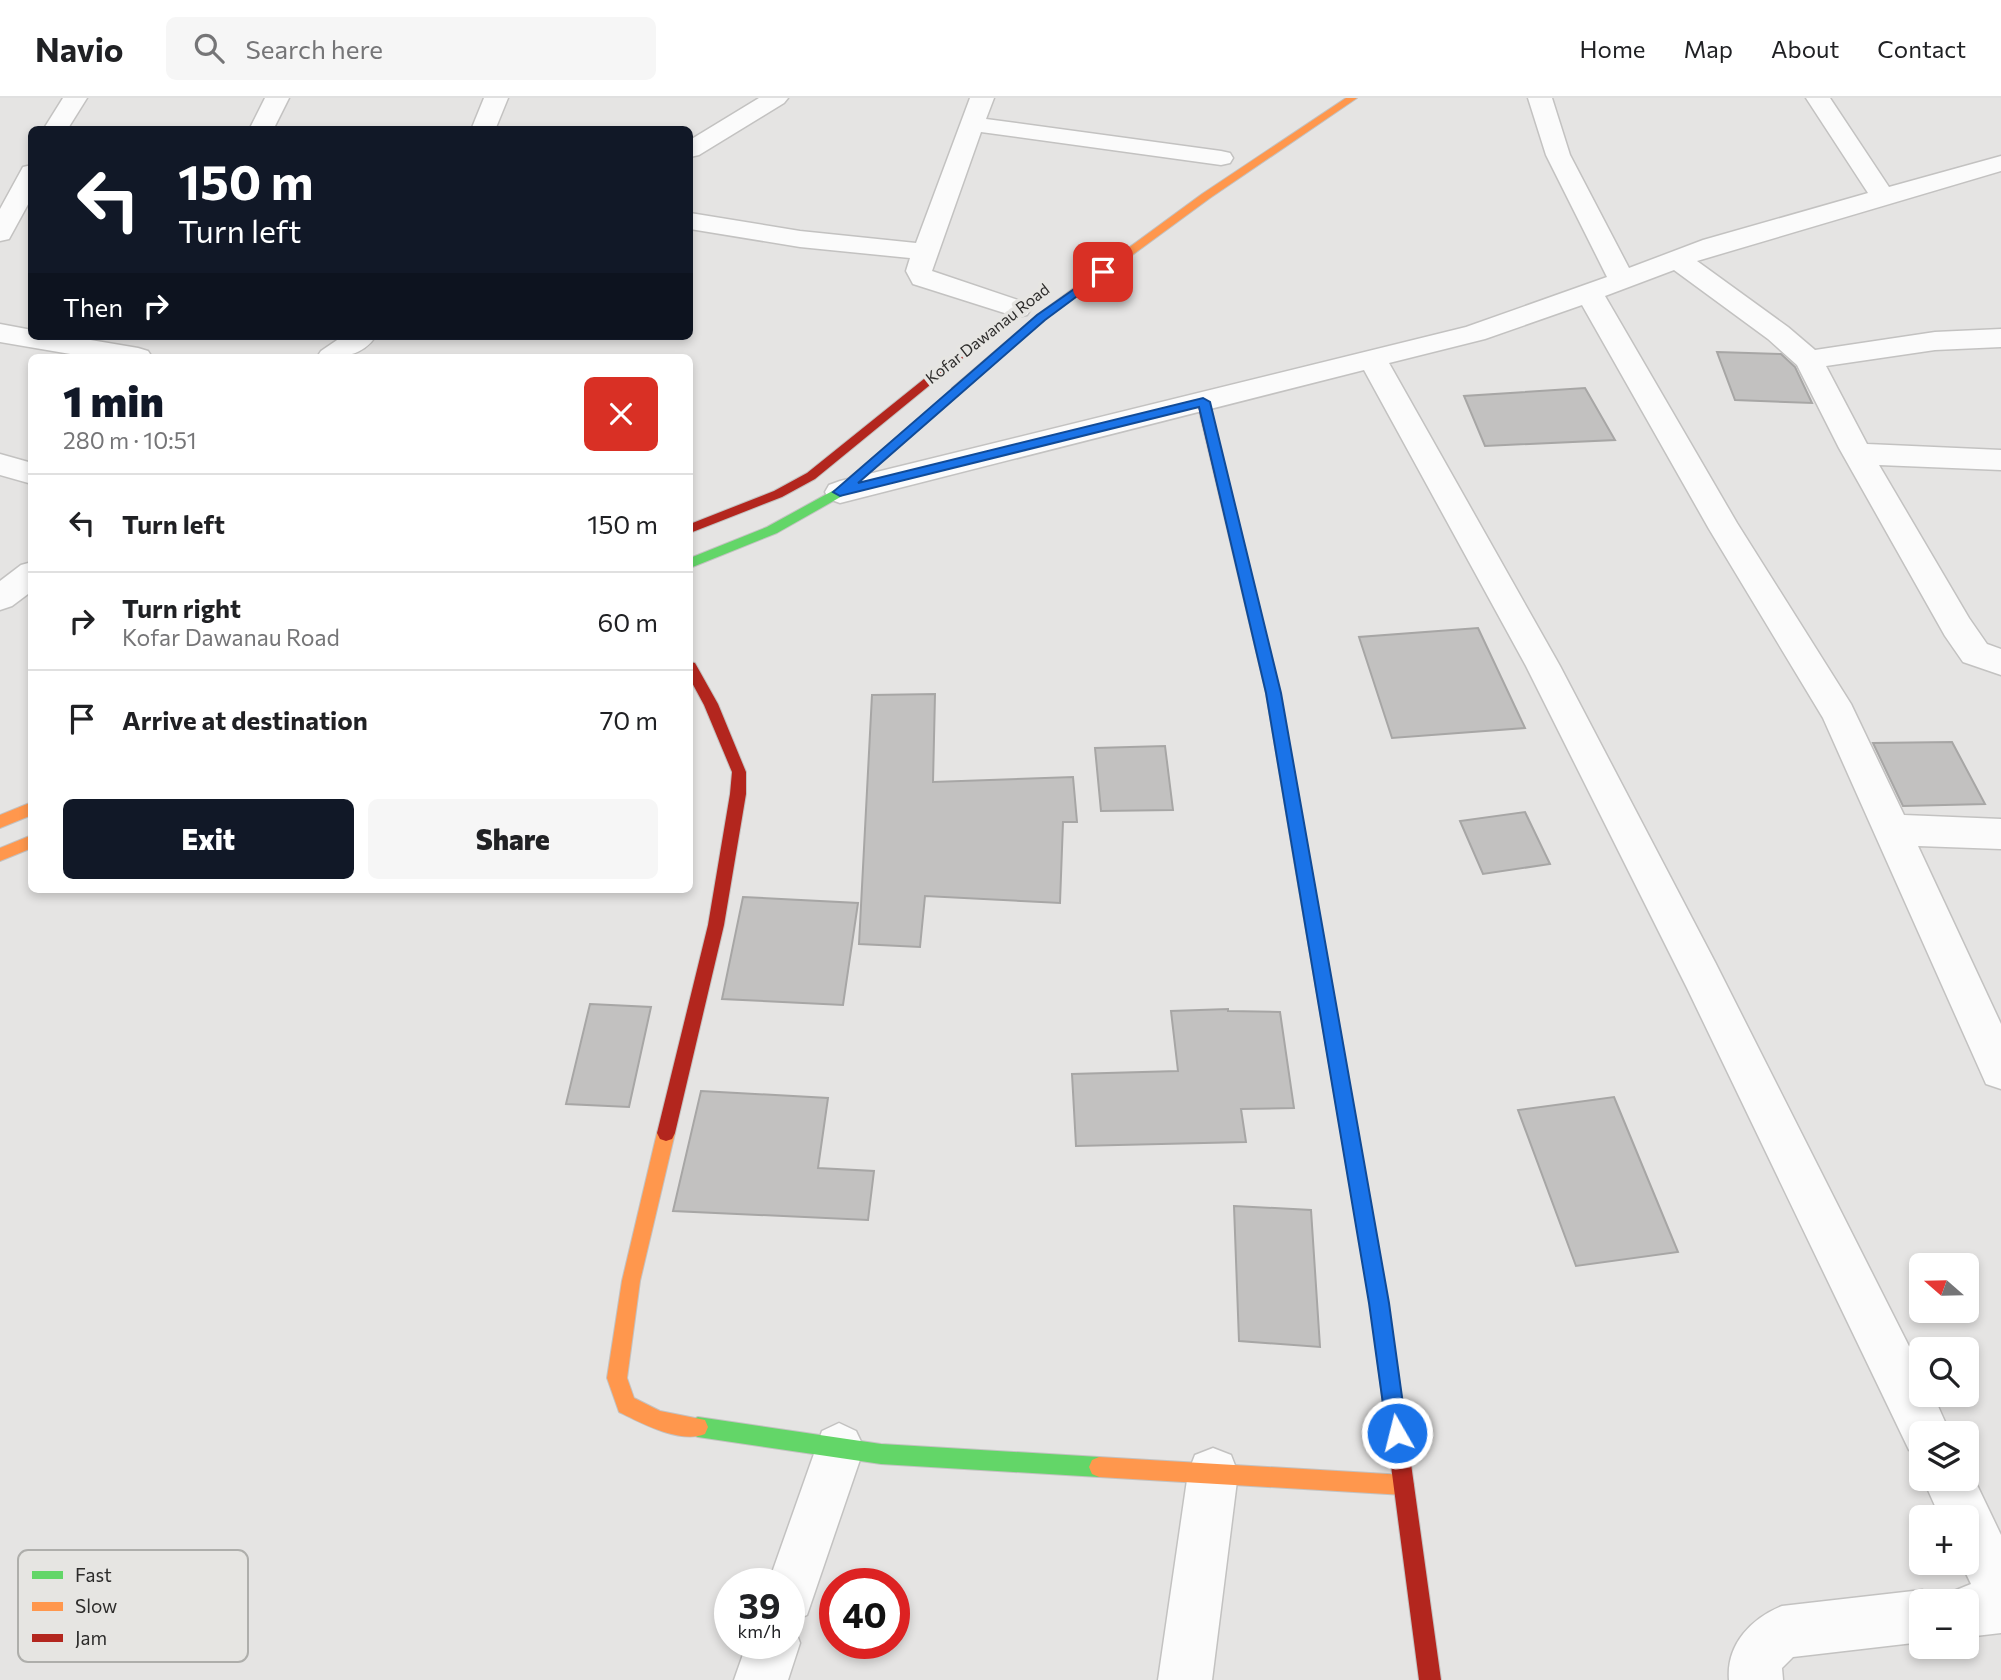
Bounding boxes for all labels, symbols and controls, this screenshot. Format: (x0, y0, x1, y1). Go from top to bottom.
search box (166, 17, 656, 80)
text: Navio (35, 28, 124, 69)
icon: search (190, 29, 228, 67)
text: Search here (246, 33, 383, 64)
text: Home (1580, 34, 1646, 63)
text: Map (1684, 34, 1733, 63)
text: About (1771, 34, 1839, 63)
text: Contact (1877, 34, 1966, 63)
text: 150 m (178, 150, 313, 210)
icon: left (63, 154, 154, 245)
text: Turn left (178, 210, 302, 250)
pin (1073, 242, 1133, 302)
icon: arrive (1084, 253, 1122, 291)
street label: Kofar Dawanau Road (921, 279, 1053, 387)
icon: right (137, 287, 175, 325)
text: Then (63, 291, 123, 322)
text: 1 min (63, 374, 164, 426)
button: close (584, 377, 658, 451)
text: 280 m · 10:51 (63, 426, 197, 454)
icon: left (63, 504, 101, 542)
text: Turn left (122, 508, 225, 539)
text: 150 m (587, 508, 658, 539)
text: Turn right (122, 592, 241, 623)
icon: right (63, 602, 101, 640)
text: 60 m (598, 606, 658, 637)
text: Kofar Dawanau Road (122, 623, 340, 651)
icon: arrive (63, 700, 101, 738)
text: Arrive at destination (122, 704, 368, 735)
text: 70 m (600, 704, 658, 735)
button: Exit (63, 799, 354, 879)
button: Share (368, 799, 658, 879)
north arrow (1909, 1253, 1979, 1323)
map controls (1909, 1253, 1979, 1659)
button: search (1909, 1337, 1979, 1407)
position arrow (1360, 1396, 1434, 1470)
button: layers (1909, 1421, 1979, 1491)
button: + (1909, 1505, 1979, 1575)
legend (18, 1550, 248, 1662)
text: Fast (75, 1563, 112, 1586)
speed limit sign: 40 (819, 1568, 910, 1659)
text: 39 (739, 1583, 780, 1626)
button: − (1909, 1589, 1979, 1659)
text: Slow (75, 1594, 117, 1617)
text: km/h (738, 1620, 781, 1642)
text: Jam (75, 1626, 107, 1649)

